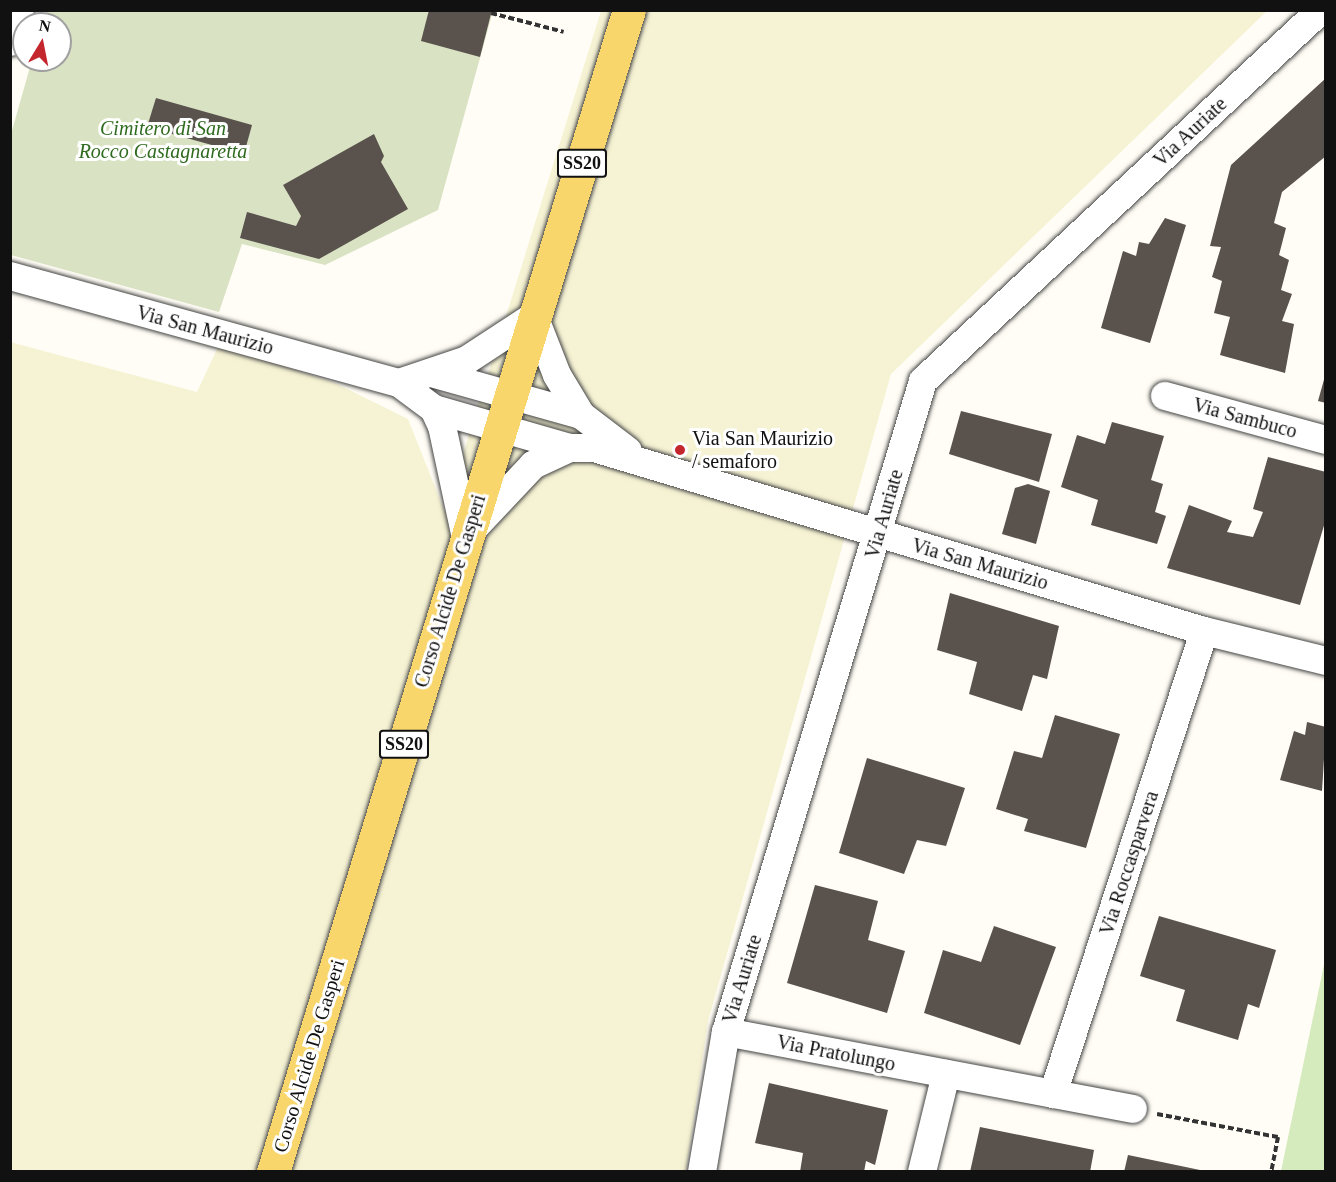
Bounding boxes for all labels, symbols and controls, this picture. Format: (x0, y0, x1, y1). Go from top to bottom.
north arrow (12, 12, 72, 72)
text: N (38, 16, 52, 35)
street label: Via Auriate (1148, 92, 1232, 172)
park label: Cimitero di San Rocco Castagnaretta (79, 117, 247, 164)
road number: SS20 (556, 148, 608, 178)
street label: Via San Maurizio (134, 300, 276, 360)
street label: Via Sambuco (1190, 393, 1300, 443)
place label: Via San Maurizio / semaforo (692, 426, 833, 473)
marker: Via San Maurizio / semaforo (673, 443, 687, 457)
street label: Via Auriate (860, 466, 908, 562)
street label: Corso Alcide De Gasperi (409, 491, 491, 691)
street label: Via San Maurizio (909, 533, 1051, 595)
road number: SS20 (378, 729, 430, 759)
street label: Via Roccasparvera (1094, 788, 1164, 938)
street label: Via Auriate (717, 931, 767, 1027)
street label: Corso Alcide De Gasperi (268, 956, 350, 1156)
street label: Via Pratolungo (775, 1030, 897, 1076)

